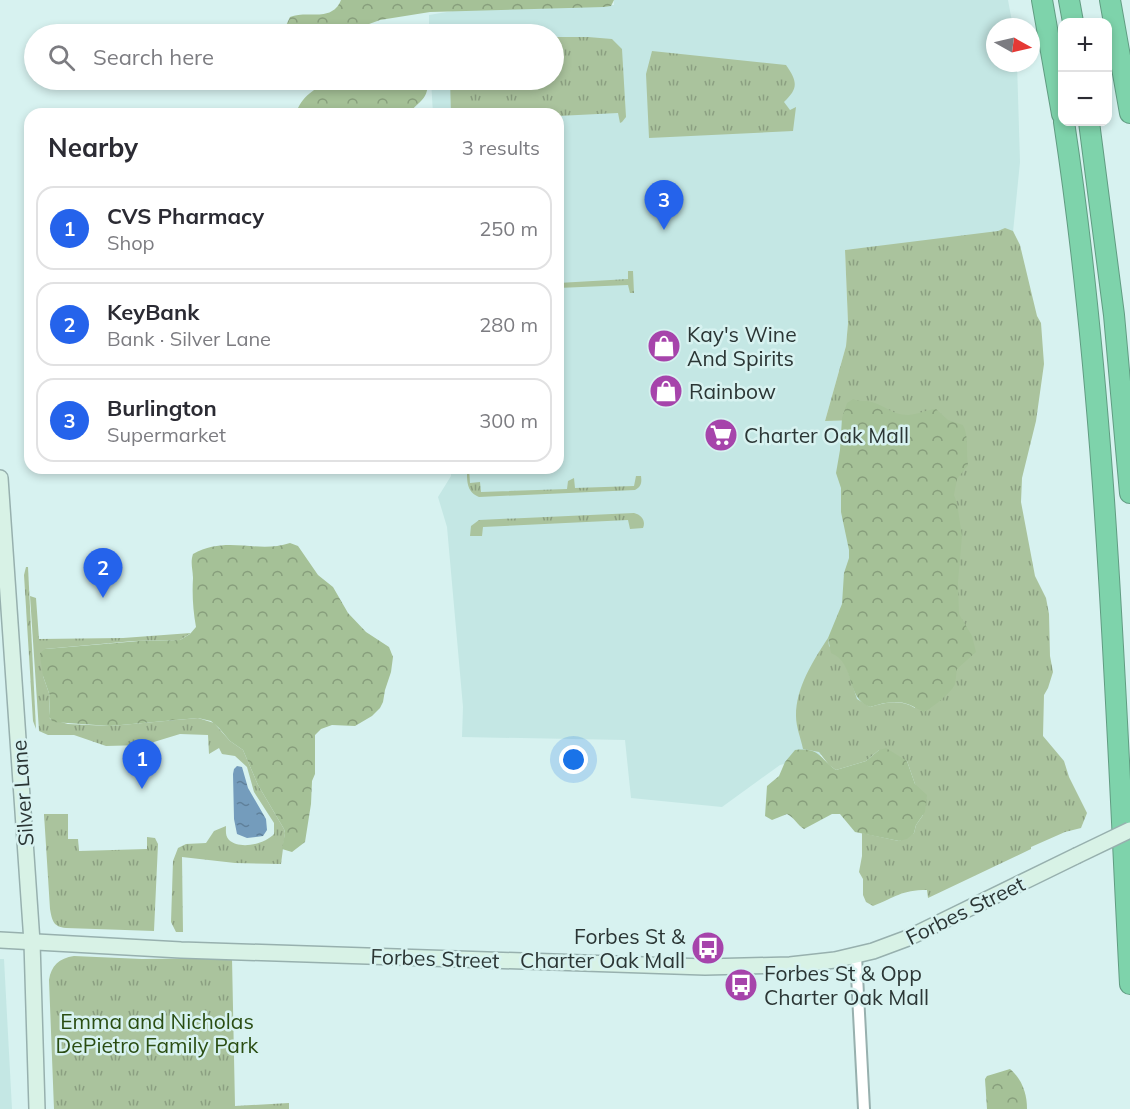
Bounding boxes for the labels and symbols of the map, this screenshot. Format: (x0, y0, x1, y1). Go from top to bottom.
north arrow (986, 18, 1040, 72)
pin: 3 (644, 180, 684, 230)
place label: Kay's Wine And Spirits (687, 321, 797, 371)
shop icon: Kay's Wine And Spirits (646, 328, 682, 364)
shop icon: Rainbow (648, 373, 684, 409)
place label: Rainbow (689, 378, 776, 404)
supermarket icon: Charter Oak Mall (703, 417, 739, 453)
place label: Charter Oak Mall (744, 422, 909, 448)
pin: 2 (84, 548, 122, 598)
street label: Silver Lane (5, 739, 39, 847)
pin: 1 (122, 740, 162, 789)
your location (559, 745, 588, 774)
street label: Forbes Street (901, 870, 1029, 950)
place label: Forbes St & Charter Oak Mall (520, 923, 686, 973)
bus stop icon: Forbes St & Charter Oak Mall (690, 930, 726, 966)
street label: Forbes Street (370, 943, 500, 973)
place label: Forbes St & Opp Charter Oak Mall (764, 960, 929, 1010)
bus stop icon: Forbes St & Opp Charter Oak Mall (723, 967, 759, 1003)
park label: Emma and Nicholas DePietro Family Park (56, 1008, 259, 1058)

